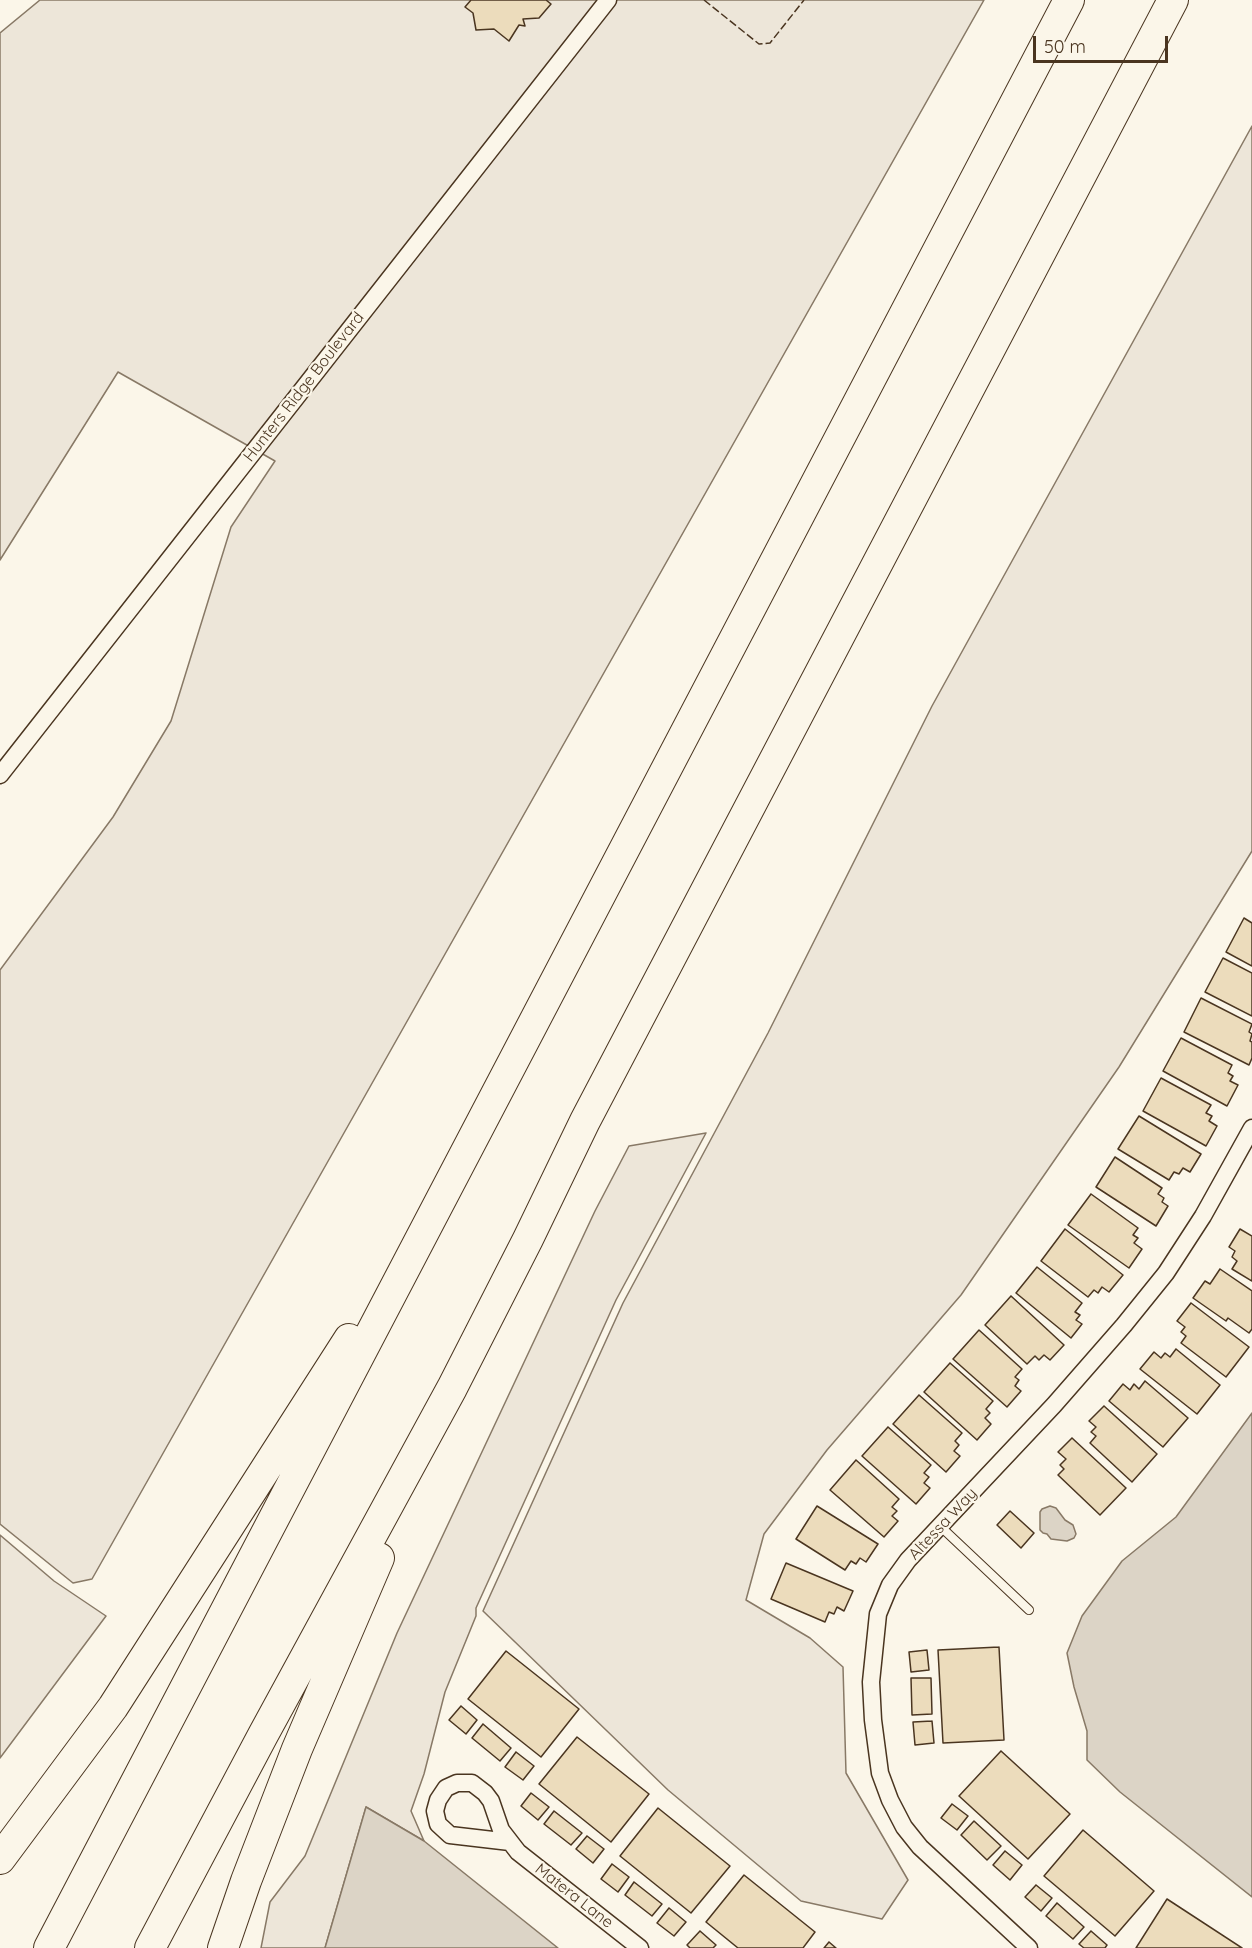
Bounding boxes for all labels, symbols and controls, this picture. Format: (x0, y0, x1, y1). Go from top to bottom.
scale bar (1036, 24, 1171, 62)
text: 50 m (1044, 35, 1086, 58)
street label: Hunters Ridge Boulevard (240, 308, 368, 466)
street label: Altessa Way (905, 1484, 981, 1564)
street label: Matera Lane (531, 1860, 617, 1932)

